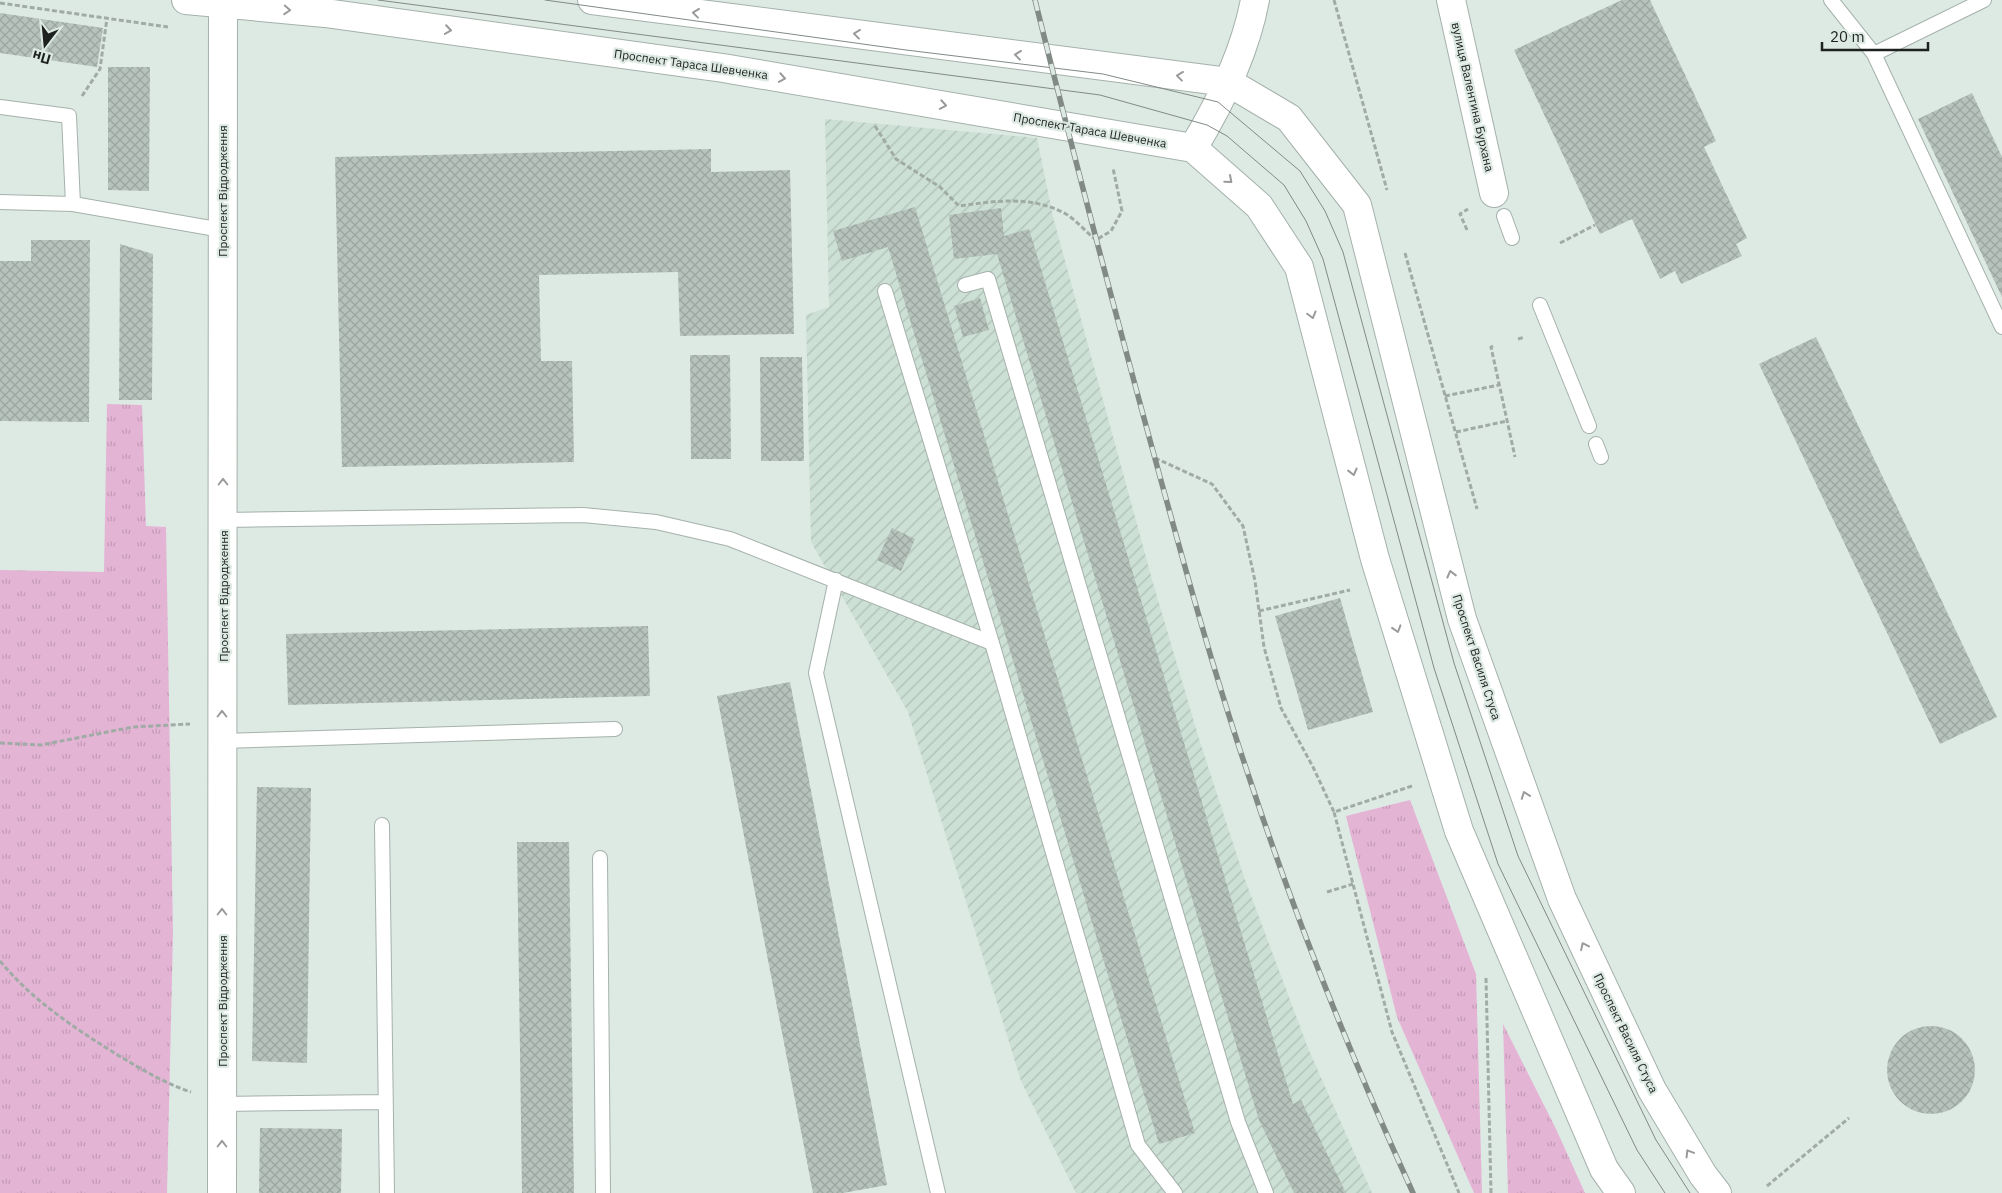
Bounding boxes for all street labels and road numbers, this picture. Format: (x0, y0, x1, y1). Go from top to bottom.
street label: вулиця Валентина Бурхана (1449, 21, 1498, 174)
street label: Проспект Тараса Шевченка (613, 46, 770, 82)
street label: Проспект Тараса Шевченка (1012, 109, 1168, 151)
street label: Проспект Відродження (215, 125, 230, 257)
street label: Проспект Відродження (216, 530, 231, 662)
street label: Проспект Василя Стуса (1450, 592, 1505, 722)
street label: Проспект Відродження (215, 935, 230, 1067)
street label: Проспект Василя Стуса (1590, 971, 1662, 1096)

